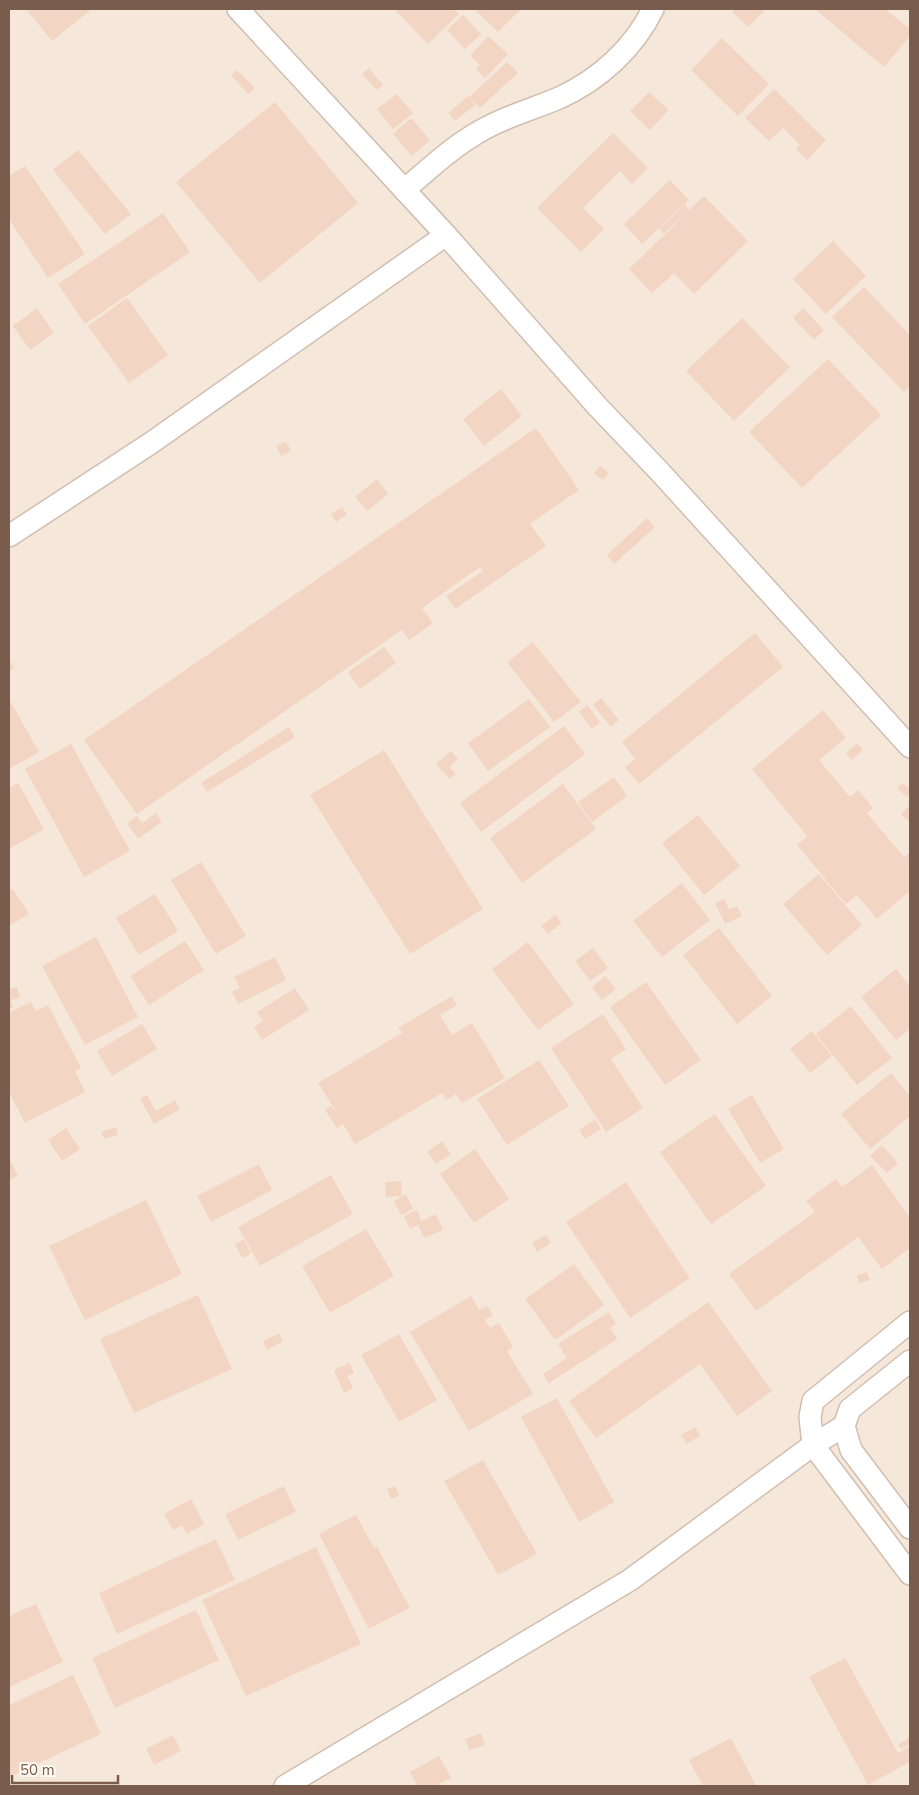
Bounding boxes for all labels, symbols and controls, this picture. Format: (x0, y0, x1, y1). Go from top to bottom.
scale bar (12, 1752, 119, 1784)
text: 50 m (20, 1760, 55, 1780)

